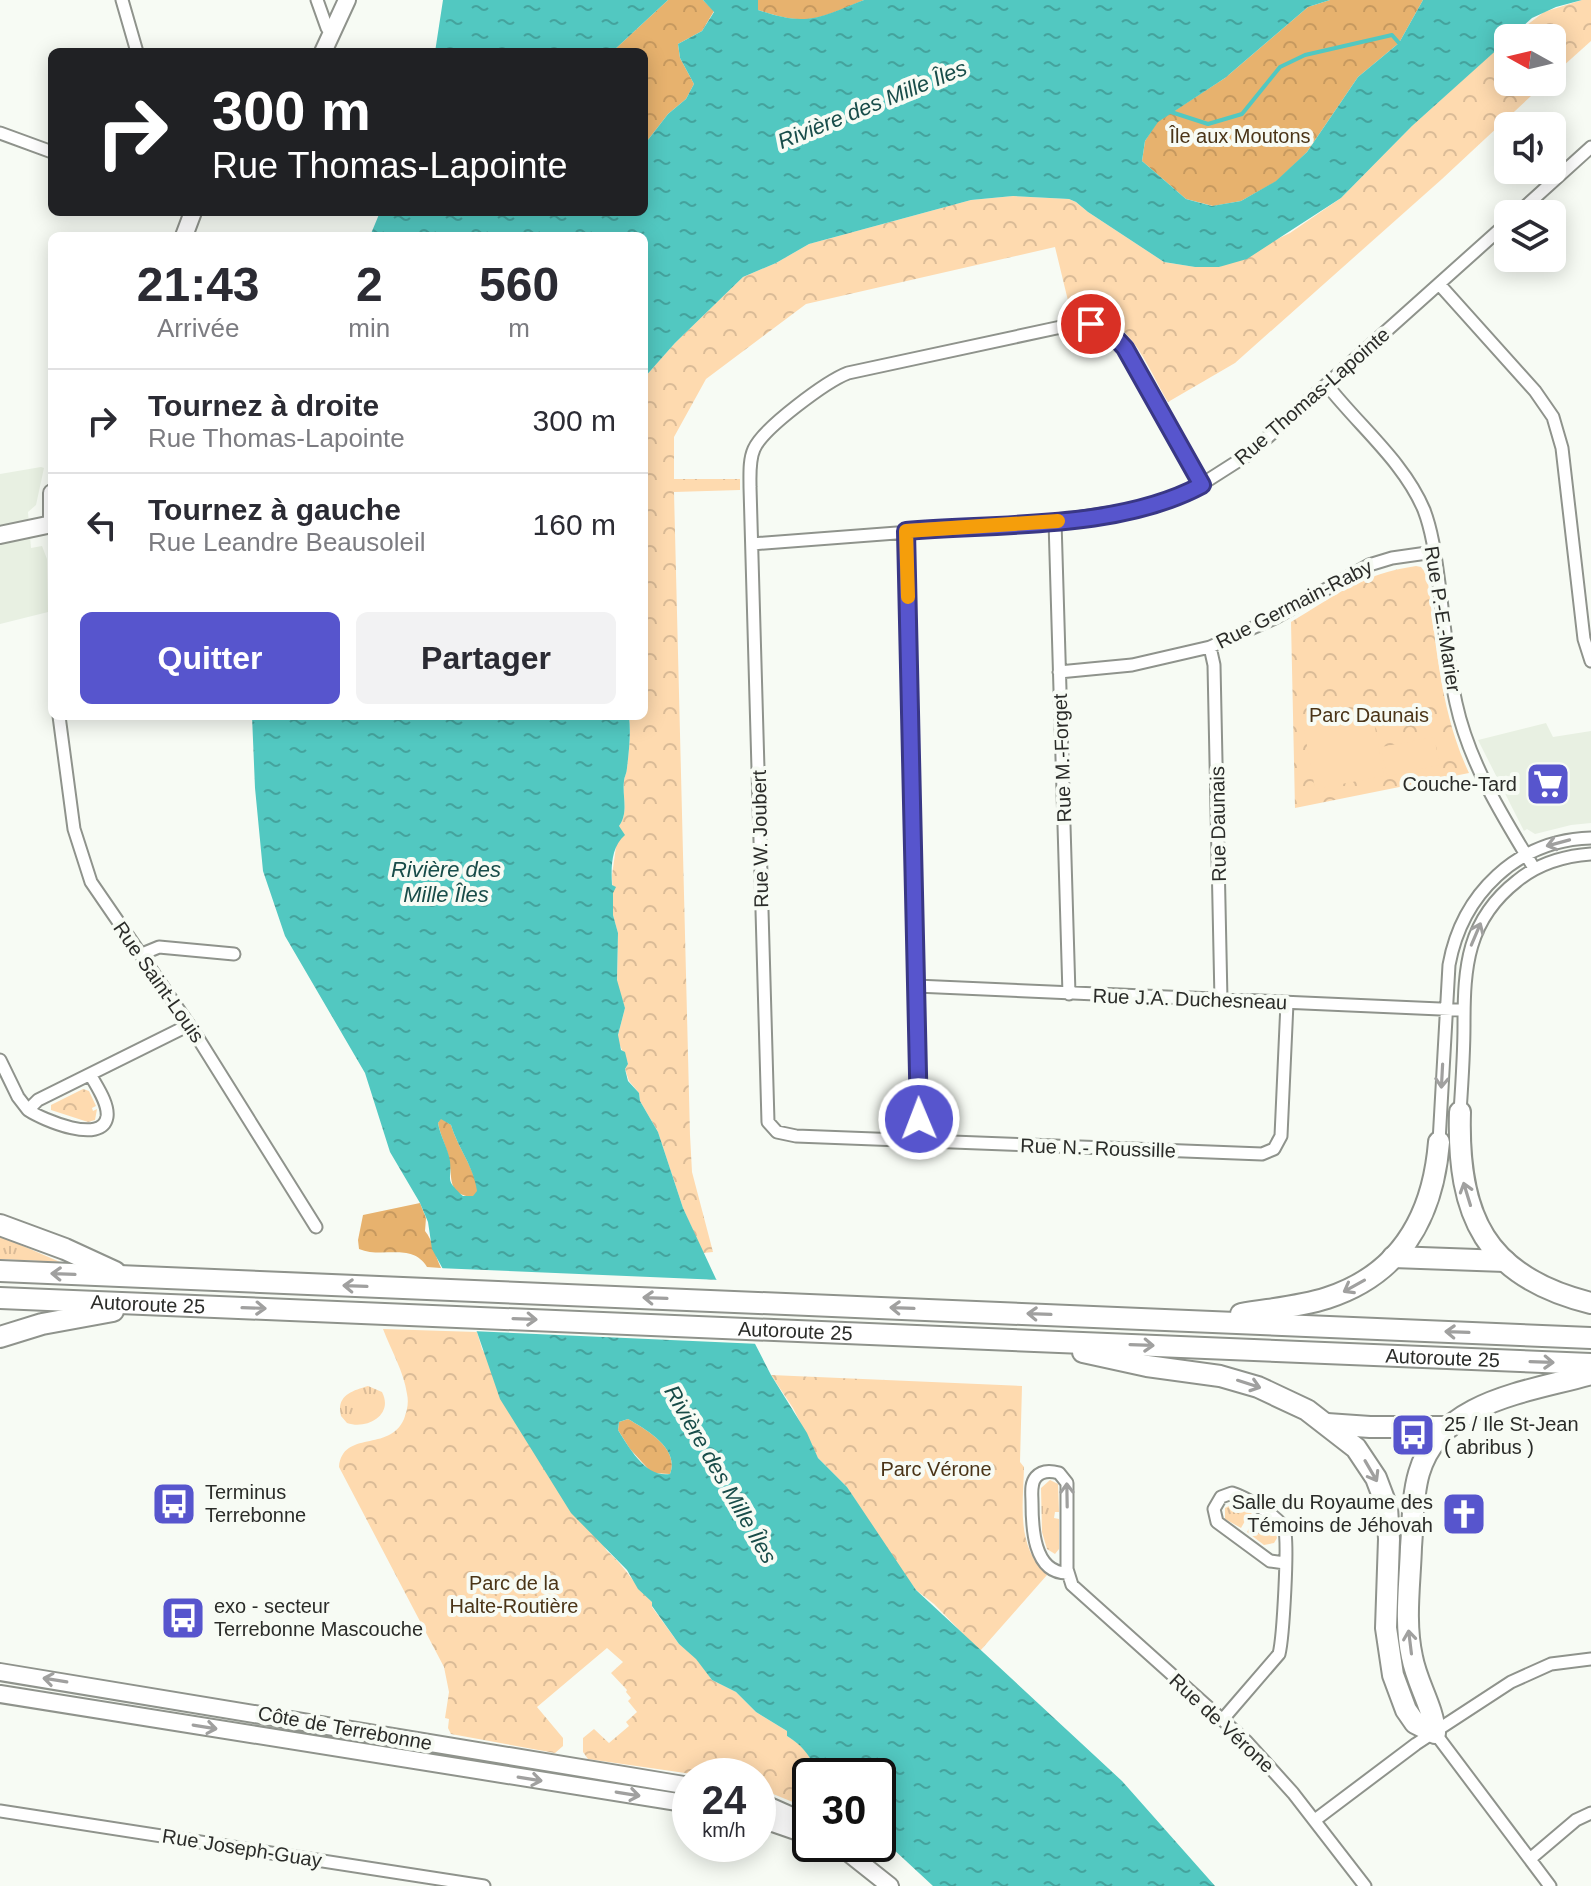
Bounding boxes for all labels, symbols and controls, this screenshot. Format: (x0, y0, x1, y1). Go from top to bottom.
north arrow (1494, 24, 1566, 96)
map controls (1494, 24, 1566, 272)
water label: Rivière des Mille Îles (774, 55, 970, 154)
text: 300 m (212, 79, 371, 142)
icon: right (80, 80, 184, 184)
button: sound (1494, 112, 1566, 184)
park label: Île aux Moutons (1168, 125, 1311, 147)
text: Rue Thomas-Lapointe (212, 145, 568, 186)
button: layers (1494, 200, 1566, 272)
text: 21:43 (137, 258, 260, 311)
text: 2 (356, 258, 383, 311)
text: 560 (479, 258, 559, 311)
pin (1057, 290, 1125, 358)
icon: arrive (1069, 302, 1113, 346)
text: Arrivée (157, 313, 239, 343)
text: min (348, 313, 390, 343)
text: m (508, 313, 530, 343)
street label: Rue Thomas-Lapointe (1230, 323, 1394, 469)
text: Tournez à droite (148, 389, 379, 422)
icon: right (80, 399, 124, 443)
text: 300 m (533, 404, 616, 437)
text: Rue Thomas-Lapointe (148, 423, 405, 453)
text: Tournez à gauche (148, 493, 401, 526)
icon: left (80, 503, 124, 547)
text: 160 m (533, 508, 616, 541)
text: Rue Leandre Beausoleil (148, 527, 426, 557)
street label: Rue P.-E.-Marier (1421, 544, 1465, 694)
street label: Rue Germain-Raby (1212, 555, 1376, 653)
button: Quitter (80, 612, 340, 704)
button: Partager (356, 612, 616, 704)
street label: Rue M.-Forget (1049, 693, 1075, 823)
park label: Parc Daunais (1309, 704, 1429, 726)
supermarket icon: Couche-Tard (1524, 760, 1572, 808)
street label: Rue Daunais (1206, 766, 1230, 882)
street label: Rue W. Joubert (748, 769, 772, 908)
place label: Couche-Tard (1402, 773, 1517, 795)
one-way arrow (1545, 836, 1571, 851)
water label: Rivière des Mille Îles (391, 857, 501, 907)
street label: Rue Saint-Louis (109, 917, 209, 1047)
one-way arrow (1469, 922, 1484, 947)
street label: Rue J.A. Duchesneau (1092, 985, 1288, 1013)
one-way arrow (1435, 1062, 1450, 1089)
position arrow (877, 1077, 961, 1161)
street label: Rue N.- Roussille (1020, 1134, 1176, 1162)
one-way arrow (1459, 1182, 1474, 1208)
one-way arrow (50, 1266, 77, 1281)
one-way arrow (342, 1278, 369, 1293)
one-way arrow (1343, 1278, 1366, 1294)
street label: Autoroute 25 (90, 1291, 206, 1317)
one-way arrow (642, 1291, 669, 1306)
one-way arrow (240, 1301, 267, 1316)
one-way arrow (889, 1301, 916, 1316)
one-way arrow (1026, 1307, 1053, 1322)
one-way arrow (511, 1312, 538, 1327)
street label: Autoroute 25 (738, 1318, 853, 1344)
one-way arrow (1444, 1324, 1471, 1339)
one-way arrow (1128, 1337, 1155, 1353)
street label: Autoroute 25 (1385, 1344, 1500, 1371)
one-way arrow (1528, 1355, 1555, 1370)
one-way arrow (1235, 1377, 1261, 1392)
water label: Rivière des Mille Îles (659, 1381, 782, 1568)
bus stop icon: 25 / Ile St-Jean ( abribus ) (1389, 1411, 1437, 1459)
place label: 25 / Ile St-Jean ( abribus ) (1444, 1413, 1579, 1458)
park label: Parc Vérone (880, 1458, 992, 1480)
one-way arrow (1364, 1459, 1380, 1482)
bus stop icon: Terminus Terrebonne (150, 1480, 198, 1528)
place label: Terminus Terrebonne (205, 1481, 306, 1526)
one-way arrow (1059, 1482, 1075, 1509)
church icon: Salle du Royaume des Témoins de Jéhovah (1440, 1490, 1488, 1538)
place label: Salle du Royaume des Témoins de Jéhovah (1232, 1491, 1433, 1536)
park label: Parc de la Halte-Routière (450, 1572, 578, 1617)
bus stop icon: exo - secteur Terrebonne Mascouche (159, 1594, 207, 1642)
place label: exo - secteur Terrebonne Mascouche (214, 1595, 423, 1640)
one-way arrow (1402, 1629, 1417, 1656)
street label: Rue de Vérone (1165, 1669, 1279, 1777)
one-way arrow (43, 1672, 68, 1687)
street label: Côte de Terrebonne (256, 1702, 434, 1754)
one-way arrow (192, 1720, 217, 1735)
speed limit sign: 30 (792, 1758, 896, 1862)
one-way arrow (517, 1772, 543, 1787)
text: 24 (702, 1778, 746, 1822)
one-way arrow (615, 1788, 640, 1803)
text: km/h (702, 1819, 746, 1841)
street label: Rue Joseph-Guay (161, 1825, 323, 1871)

